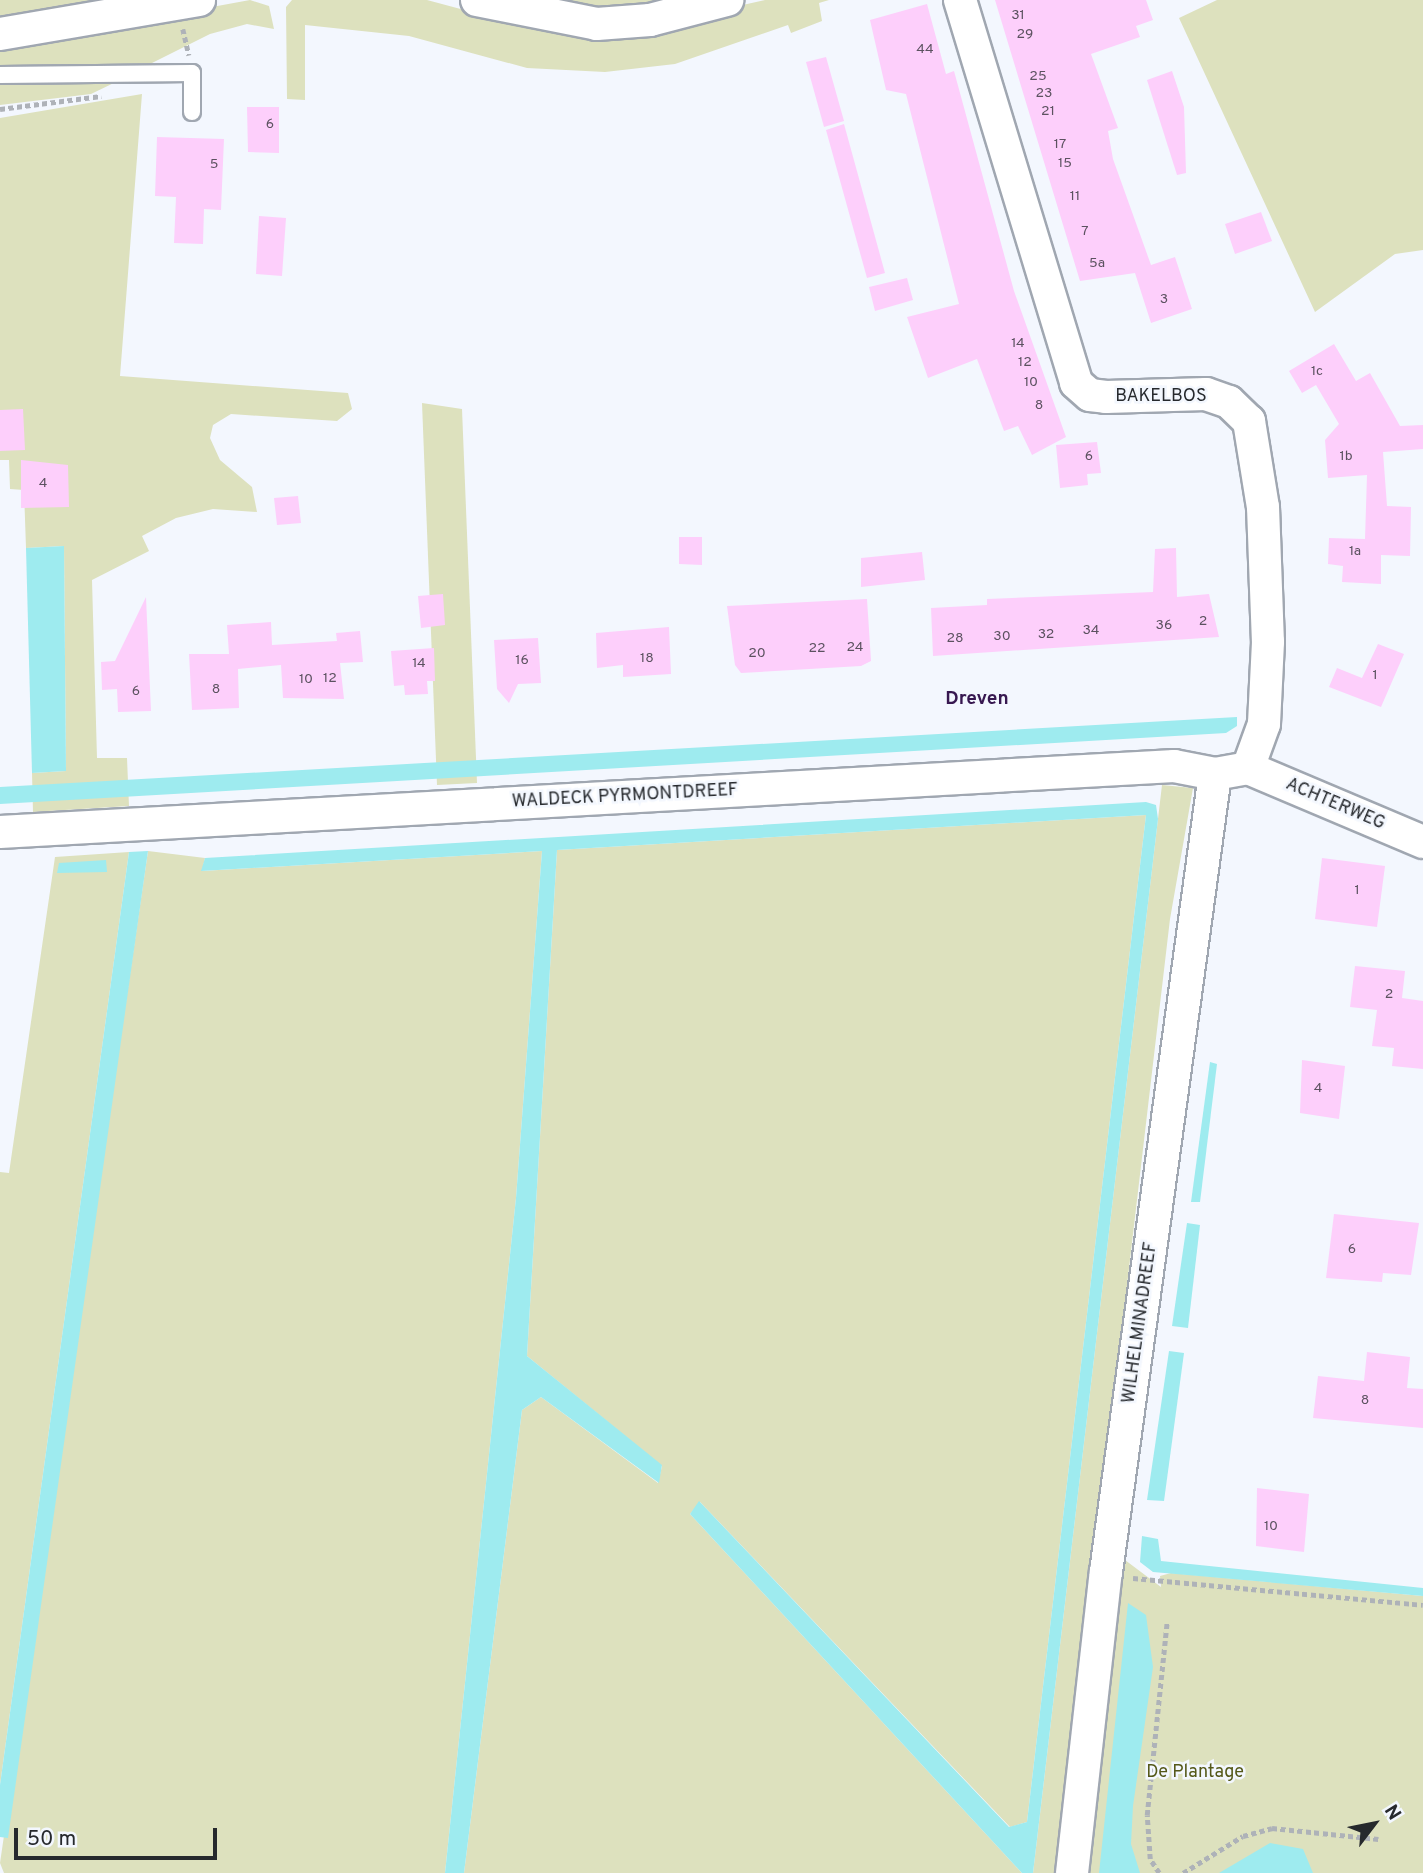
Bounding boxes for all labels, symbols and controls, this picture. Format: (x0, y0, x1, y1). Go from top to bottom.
house number: 31 (1011, 8, 1025, 24)
house number: 29 (1017, 27, 1033, 43)
house number: 44 (916, 42, 934, 58)
house number: 25 (1029, 69, 1047, 85)
house number: 23 (1036, 86, 1052, 102)
house number: 21 (1041, 104, 1055, 120)
house number: 6 (266, 117, 274, 133)
house number: 17 (1054, 137, 1066, 153)
house number: 15 (1058, 156, 1072, 172)
house number: 5 (210, 157, 218, 173)
house number: 11 (1070, 189, 1080, 205)
house number: 7 (1081, 224, 1089, 240)
house number: 5a (1089, 256, 1105, 272)
house number: 3 (1160, 292, 1168, 308)
house number: 14 (1011, 336, 1025, 352)
house number: 12 (1018, 355, 1032, 371)
house number: 1c (1311, 364, 1323, 380)
house number: 10 (1024, 375, 1038, 391)
street label: BAKELBOS (1115, 386, 1207, 408)
house number: 8 (1035, 398, 1043, 414)
house number: 6 (1085, 449, 1093, 465)
house number: 1b (1339, 449, 1353, 465)
house number: 4 (39, 476, 47, 492)
house number: 1a (1349, 544, 1361, 560)
house number: 2 (1199, 614, 1207, 630)
house number: 36 (1156, 618, 1172, 634)
house number: 34 (1082, 623, 1100, 639)
house number: 32 (1038, 627, 1054, 643)
house number: 30 (993, 629, 1011, 645)
house number: 28 (946, 631, 964, 647)
house number: 24 (846, 640, 864, 656)
house number: 22 (808, 641, 826, 657)
house number: 20 (748, 646, 766, 662)
house number: 18 (640, 651, 654, 667)
house number: 16 (515, 653, 529, 669)
house number: 14 (412, 656, 426, 672)
house number: 1 (1372, 668, 1378, 684)
house number: 12 (323, 671, 337, 687)
house number: 10 (299, 672, 313, 688)
house number: 8 (212, 682, 220, 698)
house number: 6 (132, 684, 140, 700)
district label: Dreven (945, 689, 1009, 711)
street label: ACHTERWEG (1282, 774, 1388, 836)
street label: WALDECK PYRMONTDREEF (511, 780, 739, 814)
house number: 1 (1354, 883, 1360, 899)
house number: 2 (1385, 987, 1393, 1003)
house number: 4 (1314, 1081, 1322, 1097)
street label: WILHELMINADREEF (1119, 1241, 1163, 1405)
house number: 6 (1348, 1242, 1356, 1258)
house number: 8 (1361, 1393, 1369, 1409)
house number: 10 (1264, 1519, 1278, 1535)
park label: De Plantage (1146, 1762, 1244, 1784)
north arrow (1339, 1789, 1409, 1859)
text: N (1378, 1801, 1406, 1825)
scale bar (18, 1814, 220, 1858)
text: 50 m (27, 1826, 76, 1853)

